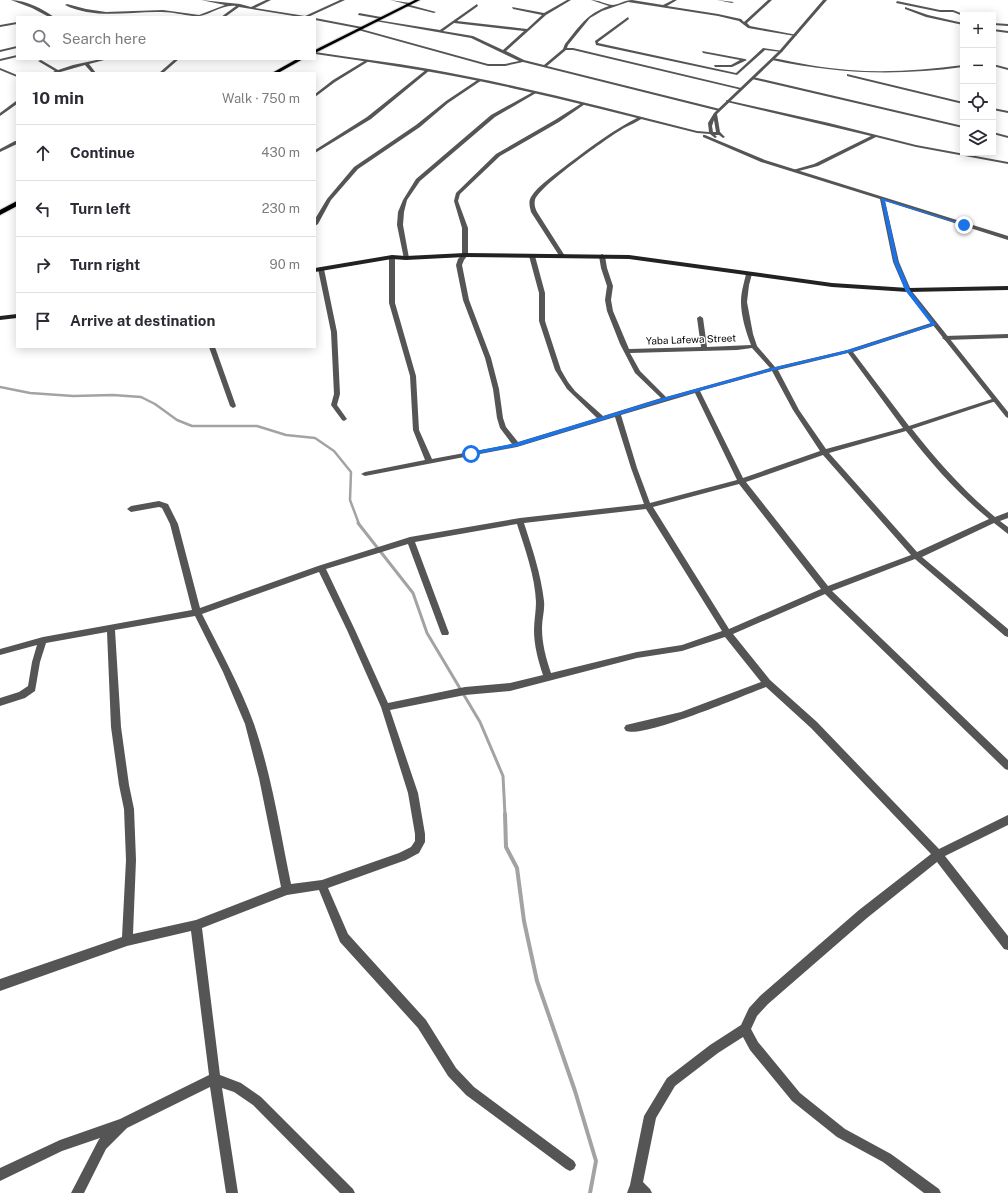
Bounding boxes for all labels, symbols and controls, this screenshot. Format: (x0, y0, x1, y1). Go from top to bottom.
map controls (960, 12, 996, 156)
button: + (960, 12, 996, 48)
search box (16, 16, 316, 60)
icon: search (30, 27, 52, 49)
text: Search here (62, 30, 146, 47)
button: − (960, 48, 996, 84)
button: locate (960, 84, 996, 120)
text: 10 min (32, 88, 84, 108)
text: Walk · 750 m (222, 91, 300, 106)
button: layers (960, 120, 996, 156)
icon: ahead (32, 142, 54, 164)
text: Continue (70, 144, 135, 161)
text: 430 m (261, 145, 300, 160)
icon: left (32, 198, 54, 220)
text: Turn left (70, 200, 131, 217)
text: 230 m (262, 201, 300, 216)
route end (955, 216, 973, 234)
icon: right (32, 254, 54, 276)
text: Turn right (70, 256, 140, 273)
text: 90 m (270, 257, 300, 272)
icon: arrive (32, 310, 54, 332)
text: Arrive at destination (70, 312, 215, 329)
street label: Yaba Lafewa Street (646, 331, 736, 347)
route start (462, 445, 480, 463)

